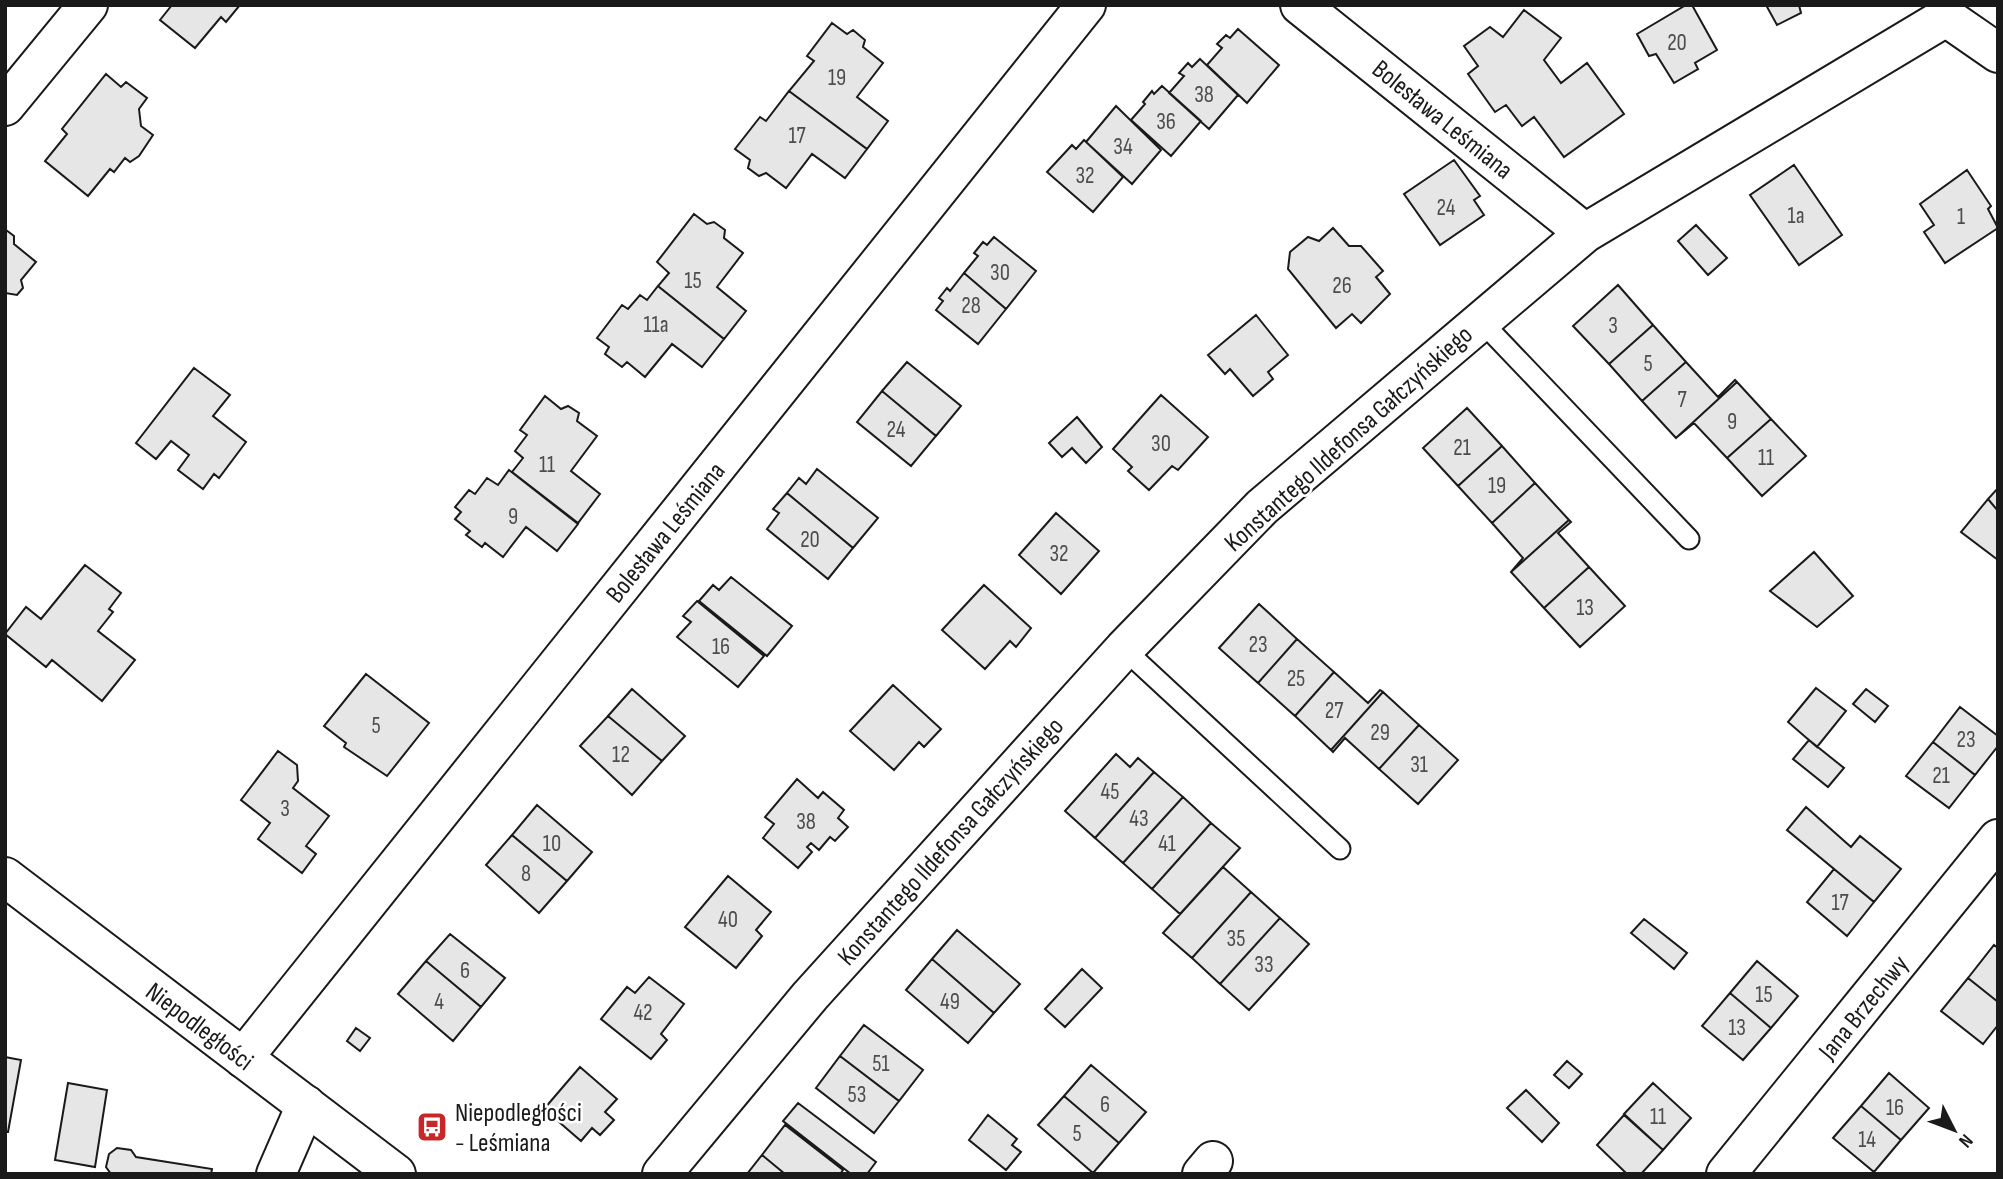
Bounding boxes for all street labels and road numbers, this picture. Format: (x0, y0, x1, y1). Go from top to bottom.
street label: Bolesława Leśmiana (1365, 54, 1519, 186)
street label: Konstantego Ildefonsa Gałczyńskiego (1219, 320, 1479, 559)
street label: Bolesława Leśmiana (600, 456, 732, 610)
street label: Konstantego Ildefonsa Gałczyńskiego (832, 712, 1071, 972)
street label: Jana Brzechwy (1812, 950, 1916, 1067)
street label: Niepodległości (139, 977, 259, 1078)

